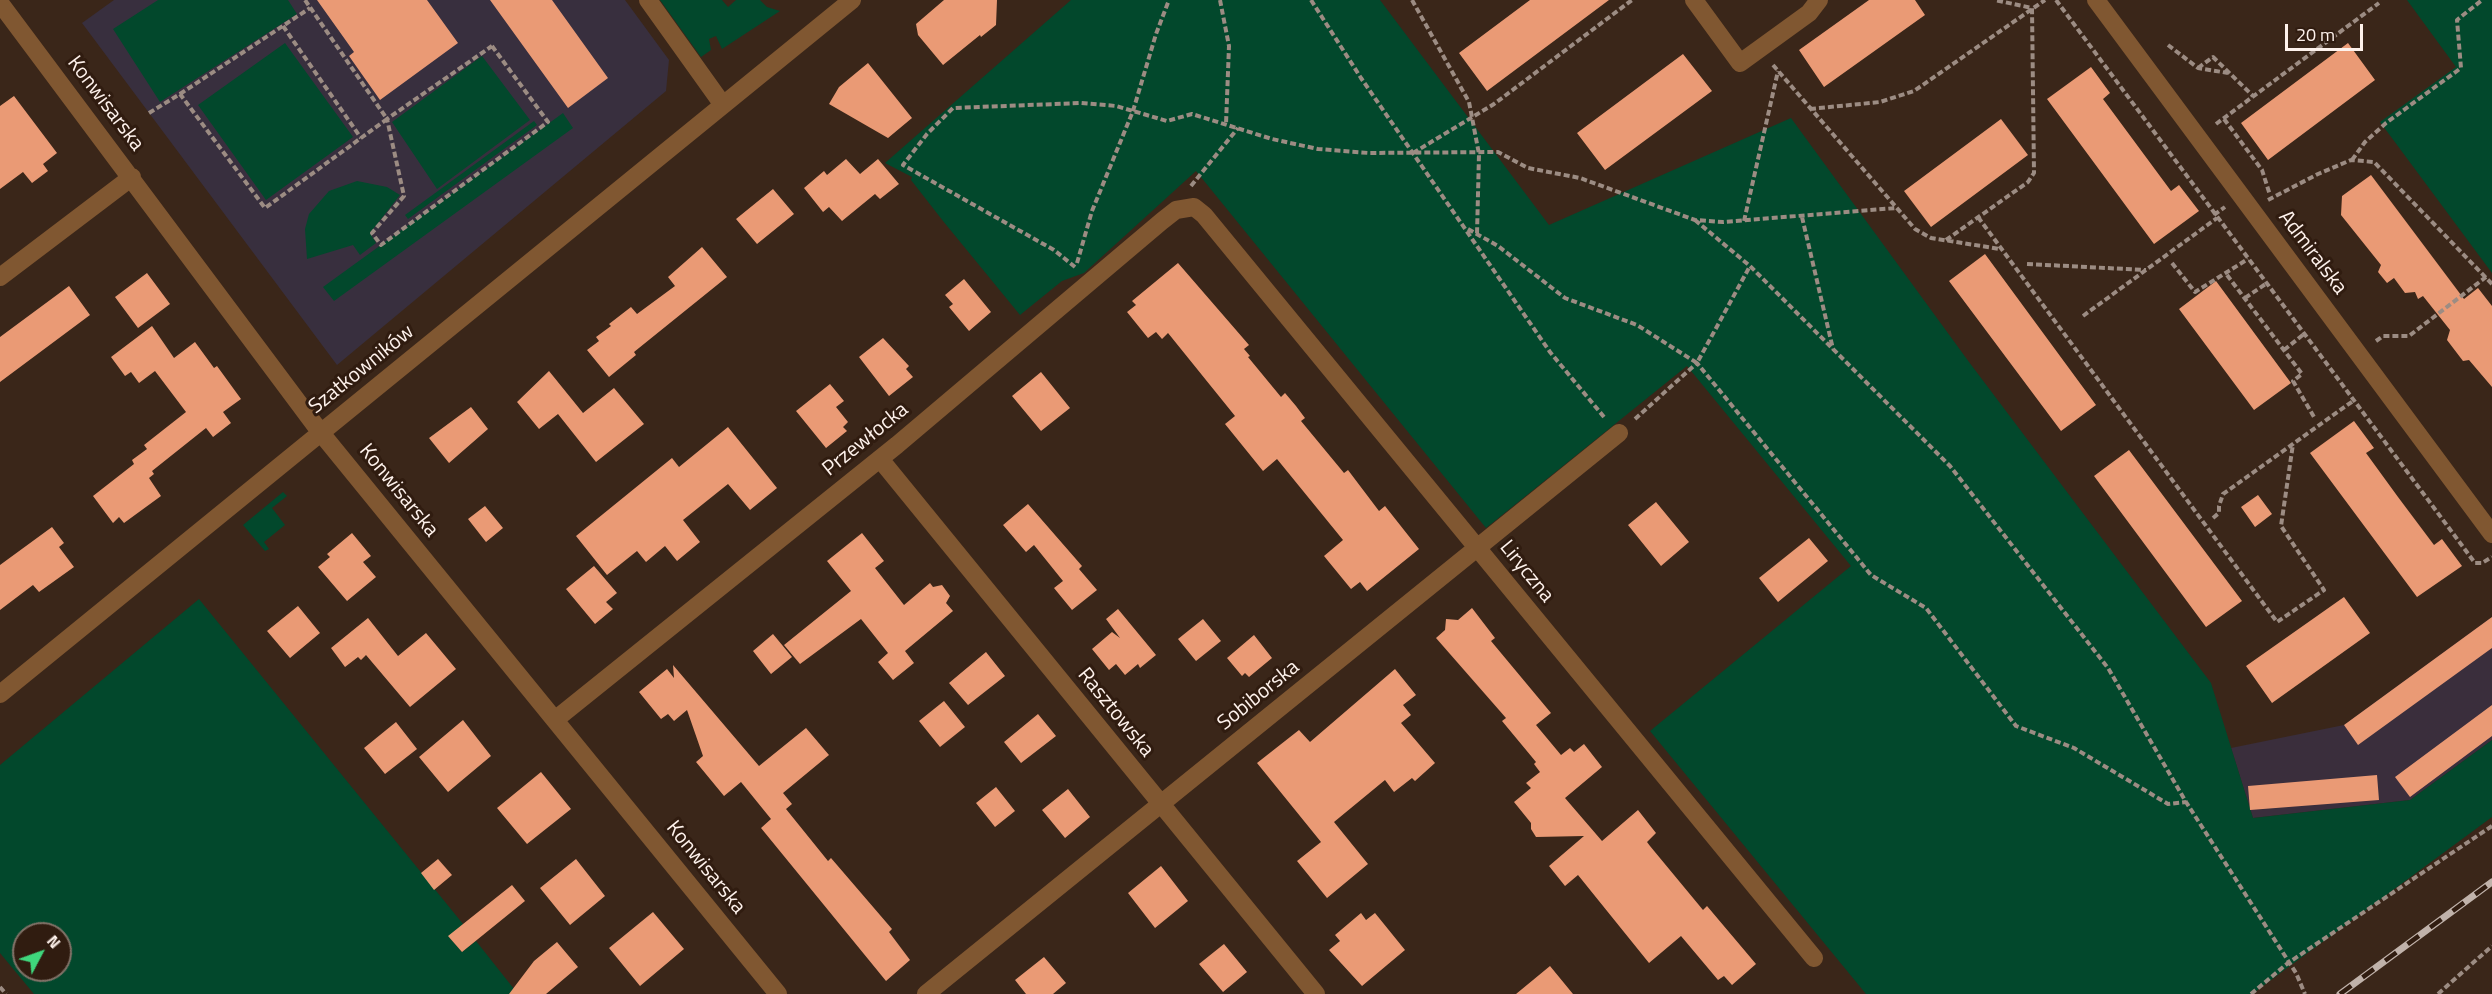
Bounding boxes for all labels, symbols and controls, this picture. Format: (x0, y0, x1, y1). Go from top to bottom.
scale bar (2288, 12, 2366, 50)
text: 20 m (2296, 21, 2335, 48)
street label: Konwisarska (61, 52, 149, 156)
street label: Admiralska (2272, 206, 2352, 300)
street label: Szatkowników (304, 320, 420, 420)
street label: Przewłocka (818, 398, 914, 482)
street label: Konwisarska (353, 439, 443, 543)
street label: Liryczna (1493, 536, 1559, 608)
street label: Sobiborska (1213, 655, 1305, 737)
street label: Rasztowska (1071, 663, 1159, 763)
street label: Konwisarska (660, 816, 750, 920)
north arrow (12, 922, 72, 982)
text: N (41, 929, 67, 954)

